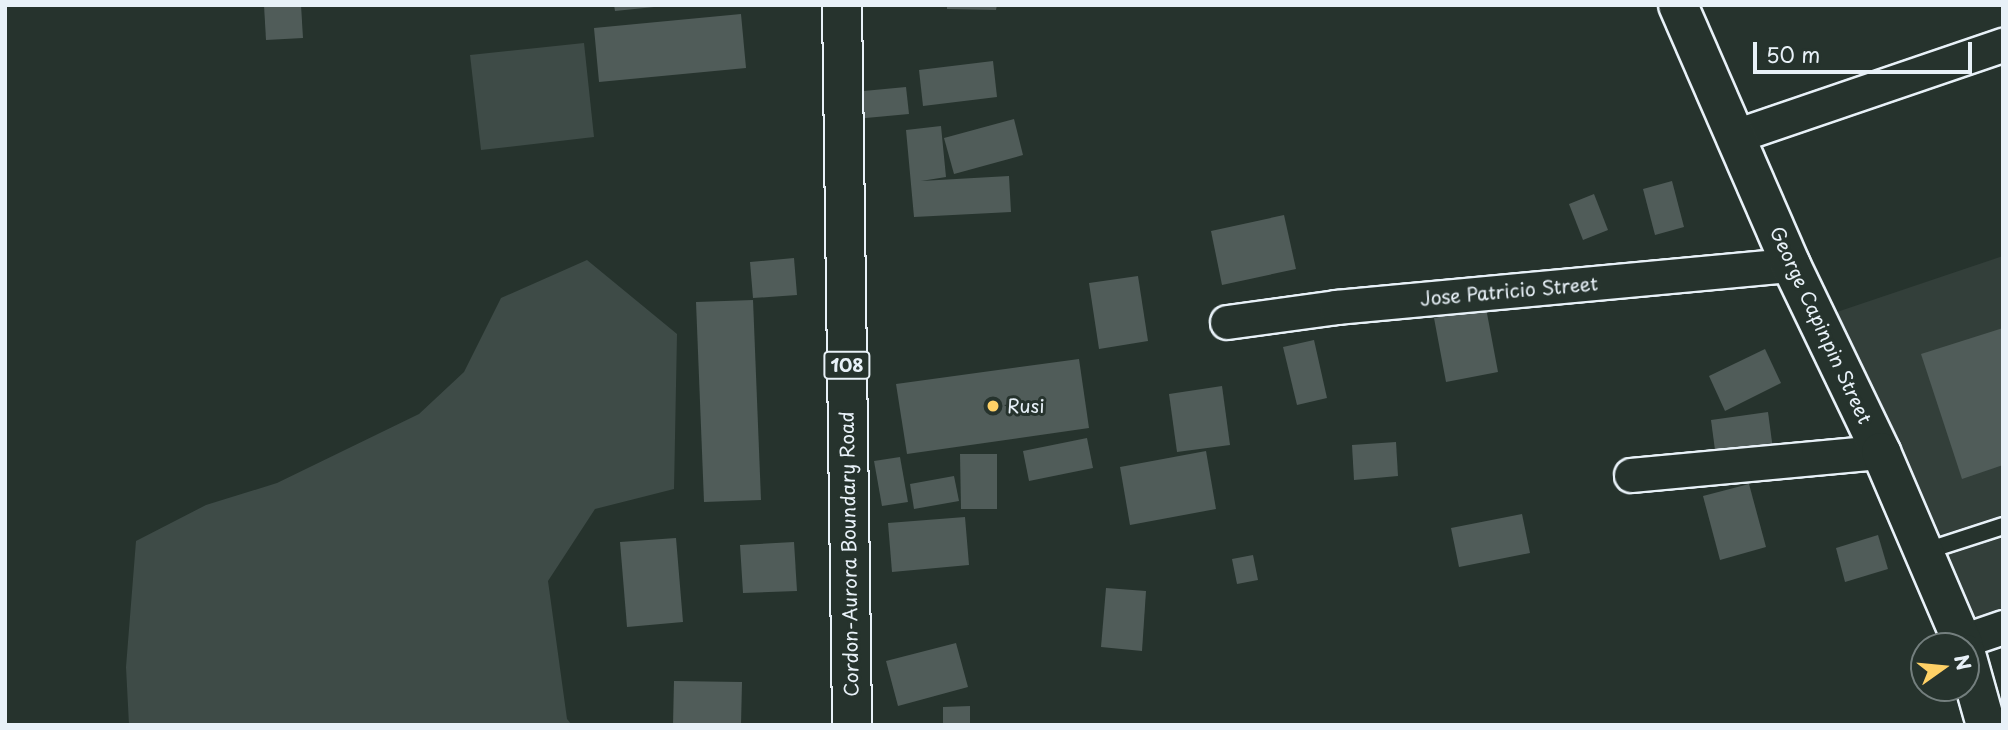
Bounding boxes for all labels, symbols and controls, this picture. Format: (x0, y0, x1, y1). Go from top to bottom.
scale bar (1756, 28, 1975, 72)
text: 50 m (1766, 38, 1820, 70)
street label: George Capinpin Street (1765, 222, 1877, 428)
street label: Jose Patricio Street (1419, 272, 1599, 310)
road number: 108 (822, 351, 872, 380)
place label: Rusi (1007, 395, 1044, 417)
marker: Rusi (985, 398, 1001, 414)
street label: Cordon-Aurora Boundary Road (835, 411, 863, 697)
north arrow (1910, 632, 1980, 702)
text: N (1948, 651, 1979, 673)

